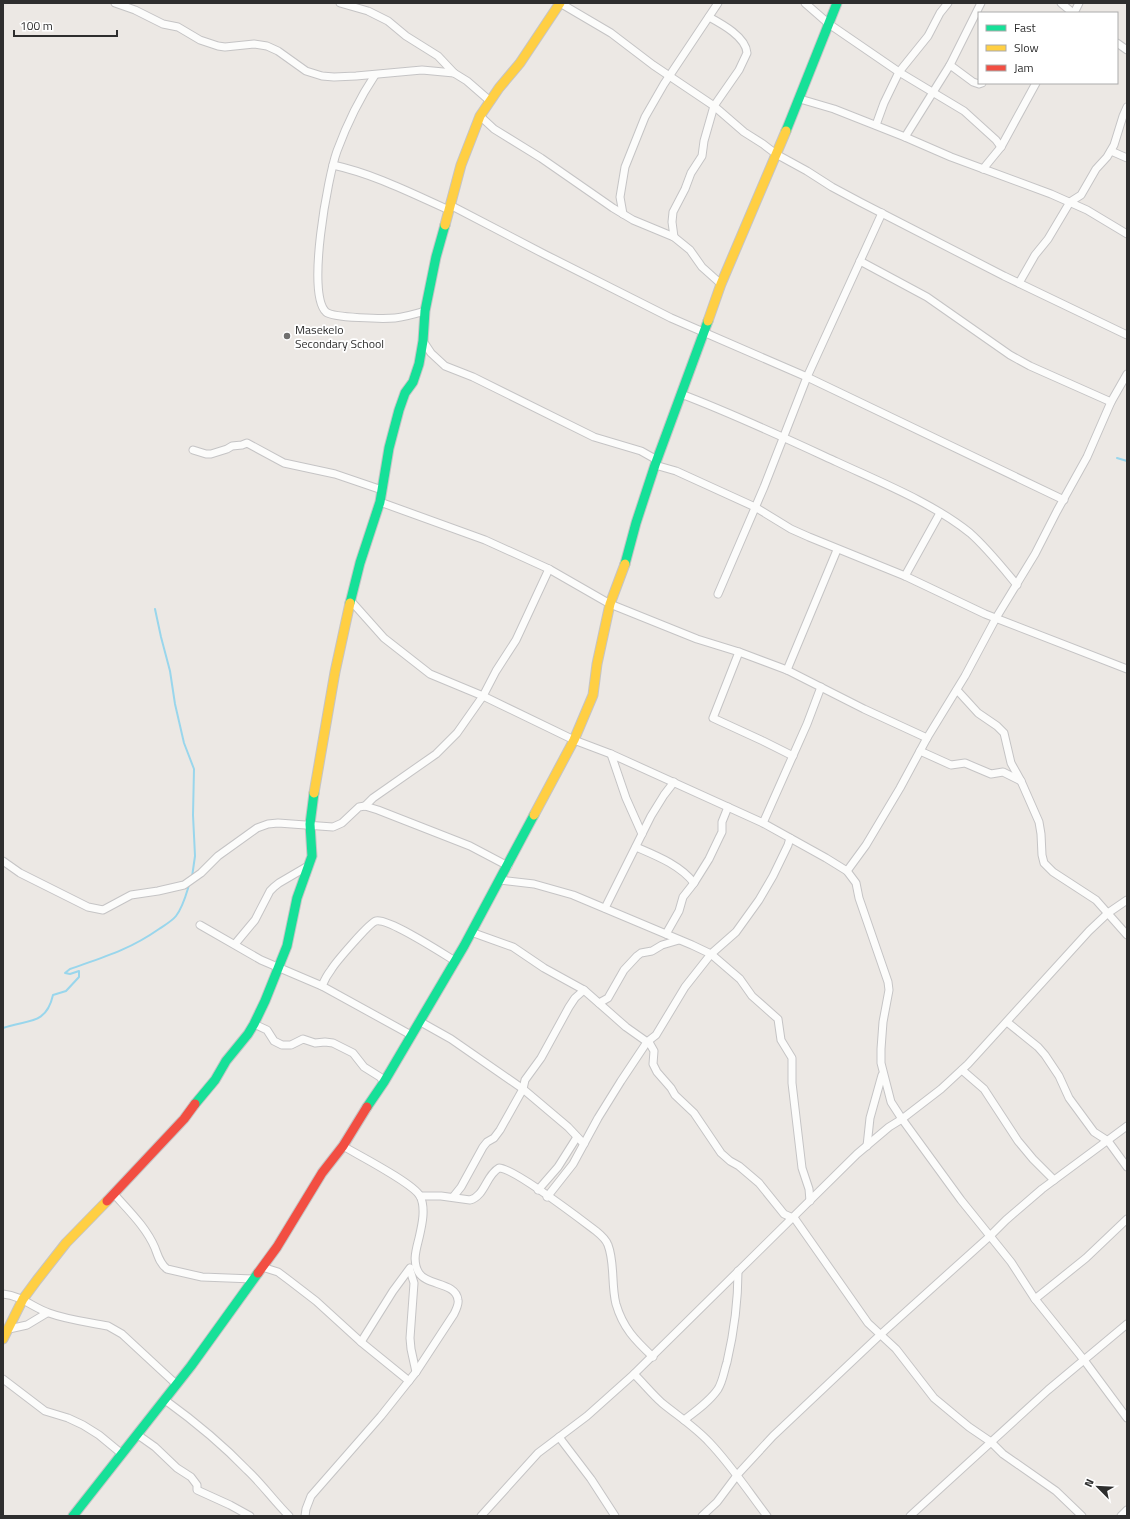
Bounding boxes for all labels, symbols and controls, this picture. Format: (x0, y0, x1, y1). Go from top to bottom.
scale bar (14, 12, 117, 38)
legend (978, 12, 1118, 84)
text: 100 m (20, 16, 53, 35)
text: Fast (1014, 18, 1037, 37)
text: Slow (1014, 38, 1039, 57)
text: Jam (1014, 58, 1034, 77)
place label: Masekelo Secondary School (295, 320, 384, 353)
marker: Masekelo Secondary School (282, 331, 292, 341)
north arrow (1078, 1467, 1118, 1507)
text: N (1080, 1476, 1098, 1490)

